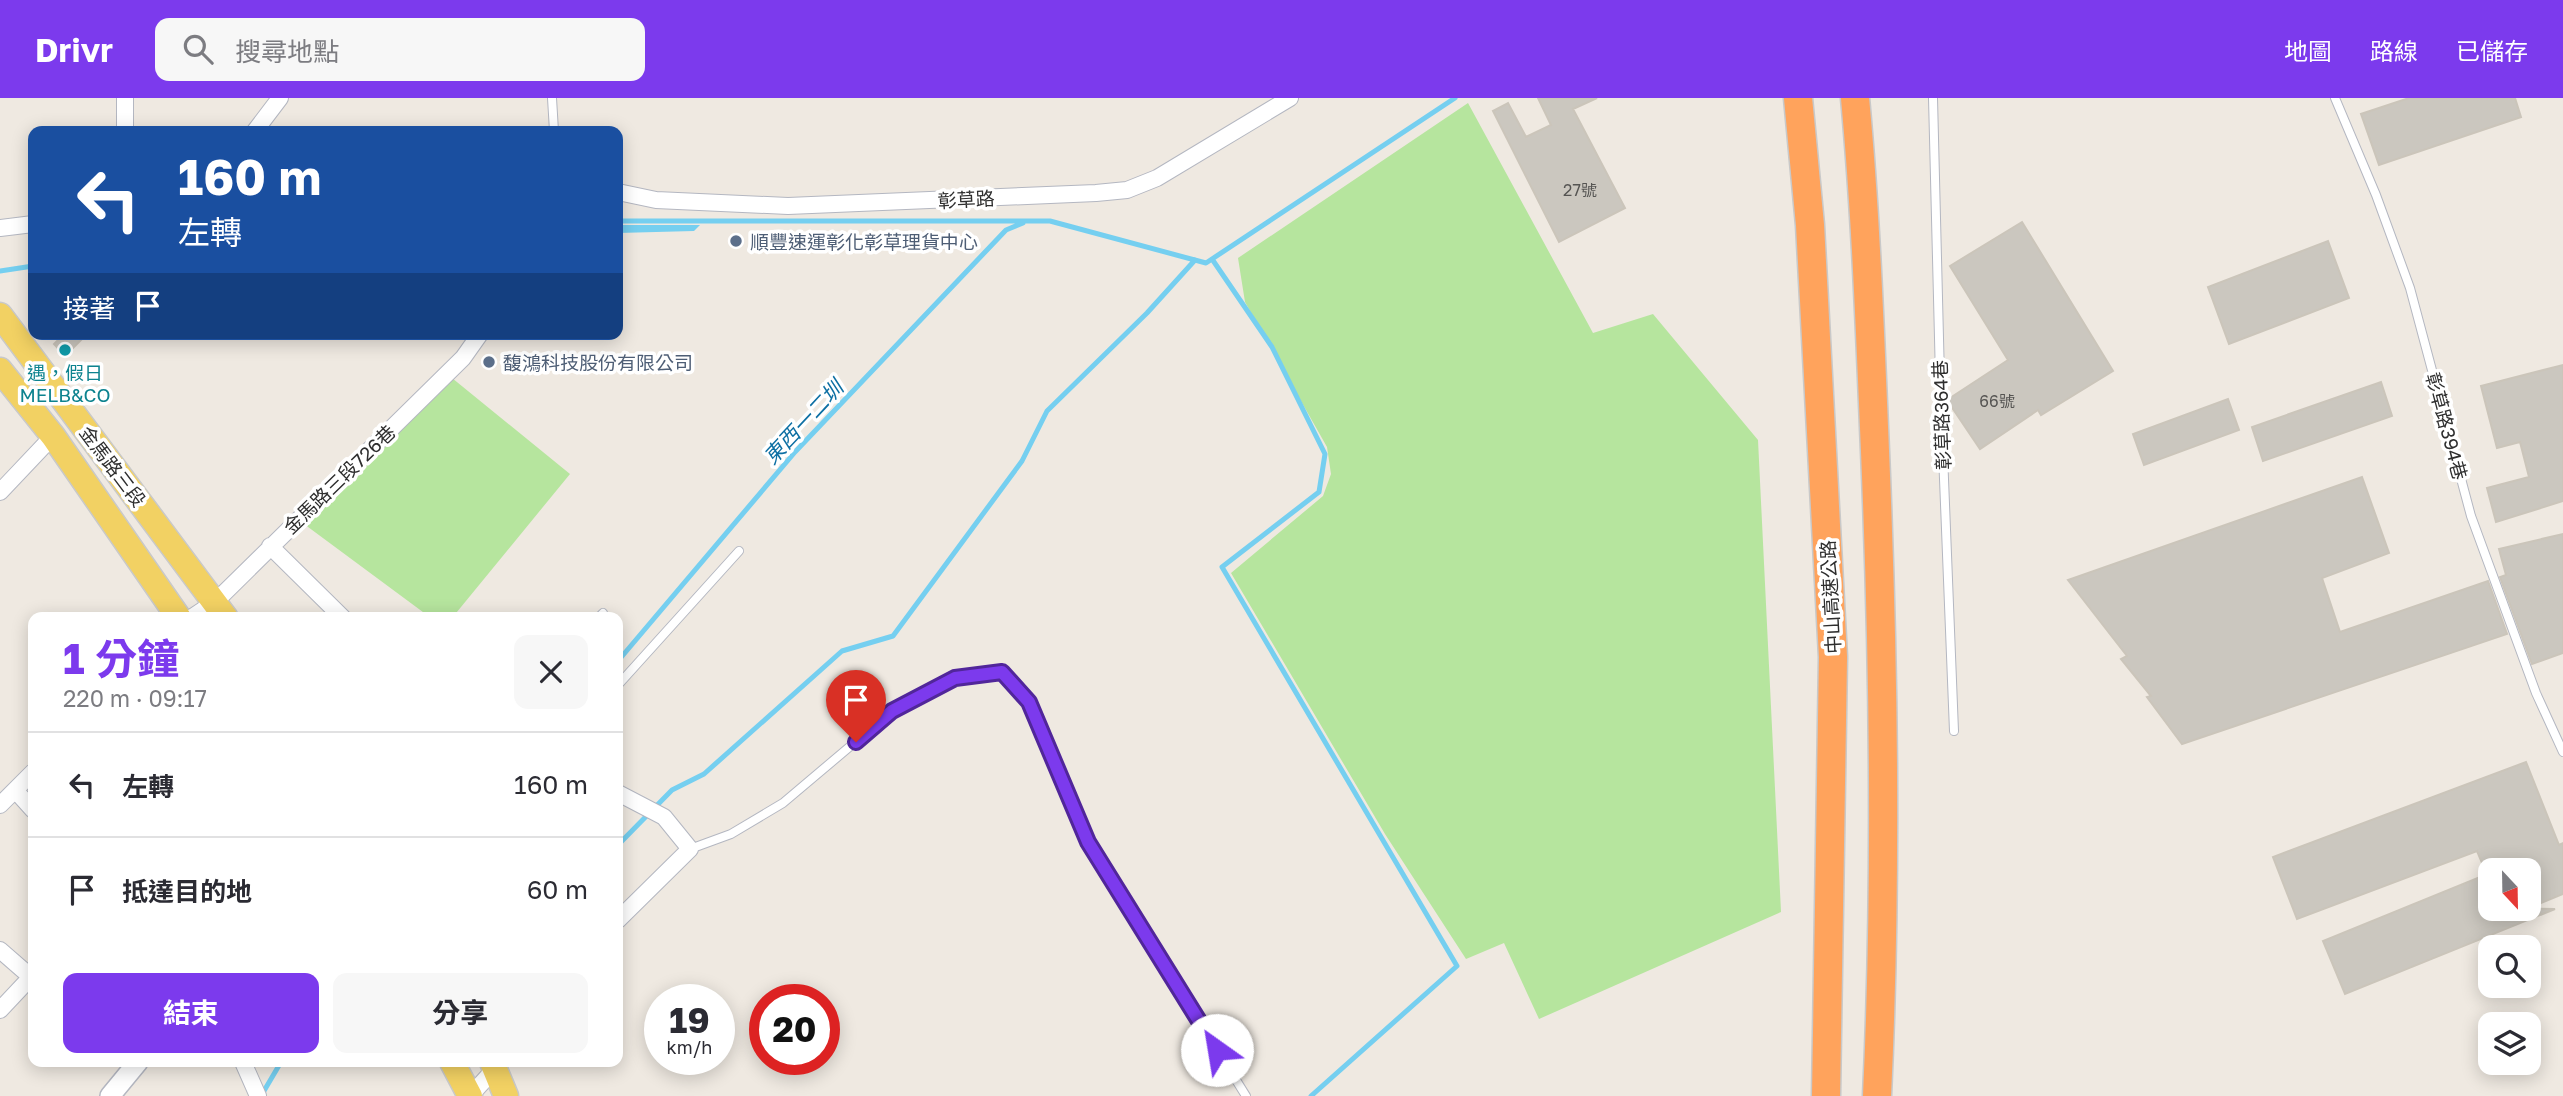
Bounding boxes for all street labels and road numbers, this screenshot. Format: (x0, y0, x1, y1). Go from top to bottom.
street label: 彰草路 (937, 186, 995, 212)
street label: 彰草路364巷 (1928, 360, 1954, 470)
street label: 彰草路394巷 (2422, 370, 2472, 482)
street label: 金馬路三段726巷 (278, 420, 400, 538)
street label: 金馬路三段 (75, 421, 151, 511)
street label: 中山高速公路 (1816, 539, 1844, 655)

